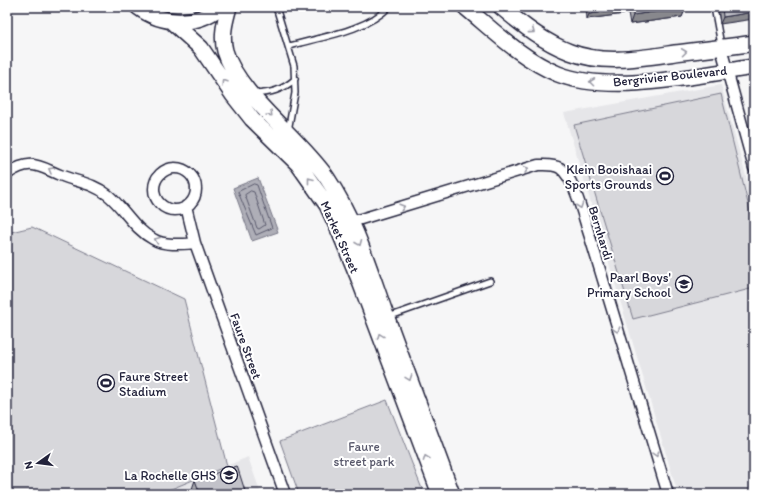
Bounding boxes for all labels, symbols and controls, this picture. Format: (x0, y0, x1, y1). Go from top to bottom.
one-way arrow (527, 26, 534, 33)
one-way arrow (681, 48, 687, 57)
street label: Bergrivier Boulevard (612, 63, 728, 89)
one-way arrow (589, 78, 595, 87)
one-way arrow (221, 79, 229, 86)
one-way arrow (265, 109, 273, 117)
place label: Klein Booishaai Sports Grounds (565, 162, 652, 192)
one-way arrow (522, 165, 529, 174)
sports icon: Klein Booishaai Sports Grounds (655, 166, 675, 186)
one-way arrow (48, 168, 55, 175)
one-way arrow (307, 177, 314, 184)
street label: Market Street (317, 199, 363, 275)
one-way arrow (575, 202, 583, 209)
one-way arrow (398, 203, 405, 212)
street label: Bernhardi (586, 204, 616, 262)
one-way arrow (153, 237, 160, 245)
one-way arrow (355, 239, 363, 246)
place label: Paarl Boys' Primary School (587, 270, 671, 300)
school or university icon: Paarl Boys' Primary School (674, 274, 694, 294)
street label: Faure Street (227, 311, 265, 381)
one-way arrow (612, 326, 621, 333)
one-way arrow (377, 332, 385, 339)
place label: Faure Street Stadium (119, 369, 188, 399)
sports icon: Faure Street Stadium (96, 373, 116, 393)
one-way arrow (405, 374, 413, 381)
park label: Faure street park (333, 439, 395, 469)
north arrow (18, 443, 58, 483)
one-way arrow (651, 451, 659, 458)
one-way arrow (423, 454, 431, 461)
text: N (22, 460, 36, 470)
school or university icon: La Rochelle GHS (219, 465, 239, 485)
place label: La Rochelle GHS (124, 468, 216, 483)

